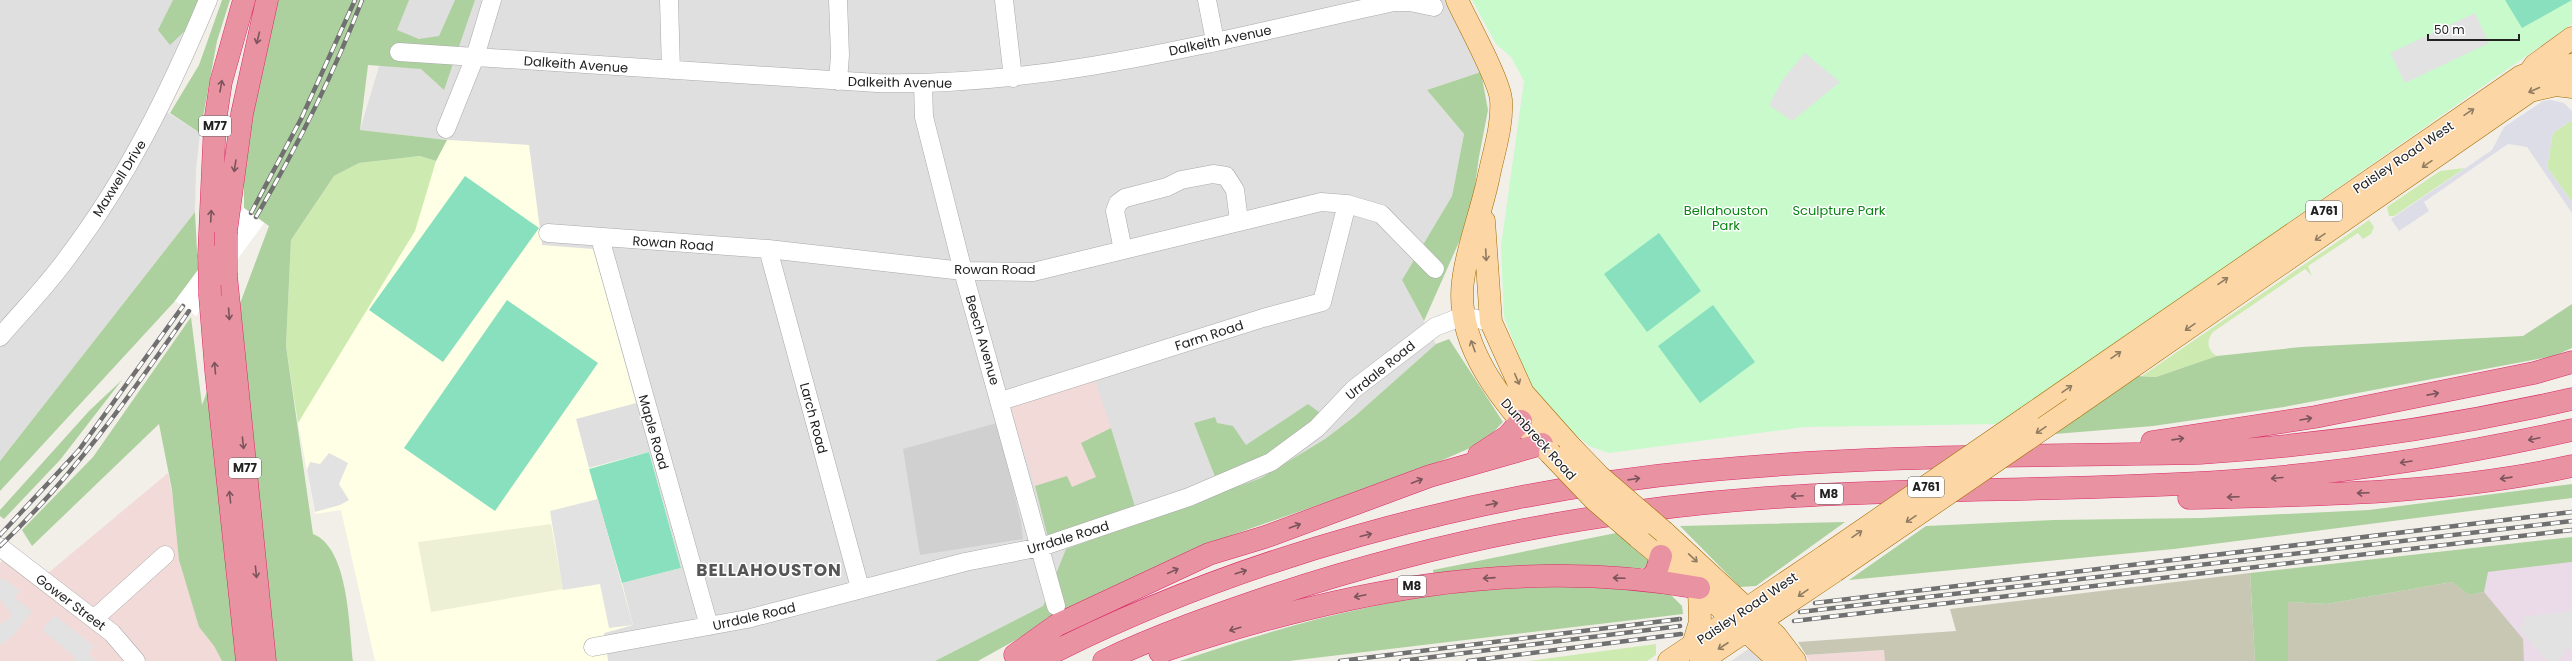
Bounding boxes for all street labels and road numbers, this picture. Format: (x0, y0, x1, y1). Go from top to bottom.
street label: Dalkeith Avenue (1167, 20, 1273, 61)
street label: Dalkeith Avenue (523, 51, 629, 78)
street label: Dalkeith Avenue (848, 72, 952, 93)
road number: M77 (199, 116, 231, 136)
street label: Paisley Road West (2349, 116, 2458, 198)
street label: Maxwell Drive (88, 136, 151, 220)
road number: A761 (2306, 201, 2342, 221)
street label: Rowan Road (632, 231, 714, 256)
street label: Rowan Road (954, 260, 1036, 279)
street label: Beech Avenue (961, 293, 1004, 387)
street label: Farm Road (1173, 315, 1246, 355)
street label: Urrdale Road (1341, 336, 1419, 404)
street label: Larch Road (795, 381, 832, 456)
street label: Maple Road (634, 392, 673, 472)
street label: Dumbreck Road (1497, 394, 1581, 485)
road number: M77 (229, 458, 261, 478)
road number: A761 (1908, 477, 1944, 497)
road number: M8 (1815, 484, 1843, 504)
street label: Urrdale Road (1025, 516, 1111, 559)
street label: Paisley Road West (1693, 567, 1802, 649)
street label: Gower Street (32, 570, 110, 635)
road number: M8 (1398, 576, 1426, 596)
street label: Urrdale Road (711, 598, 797, 635)

